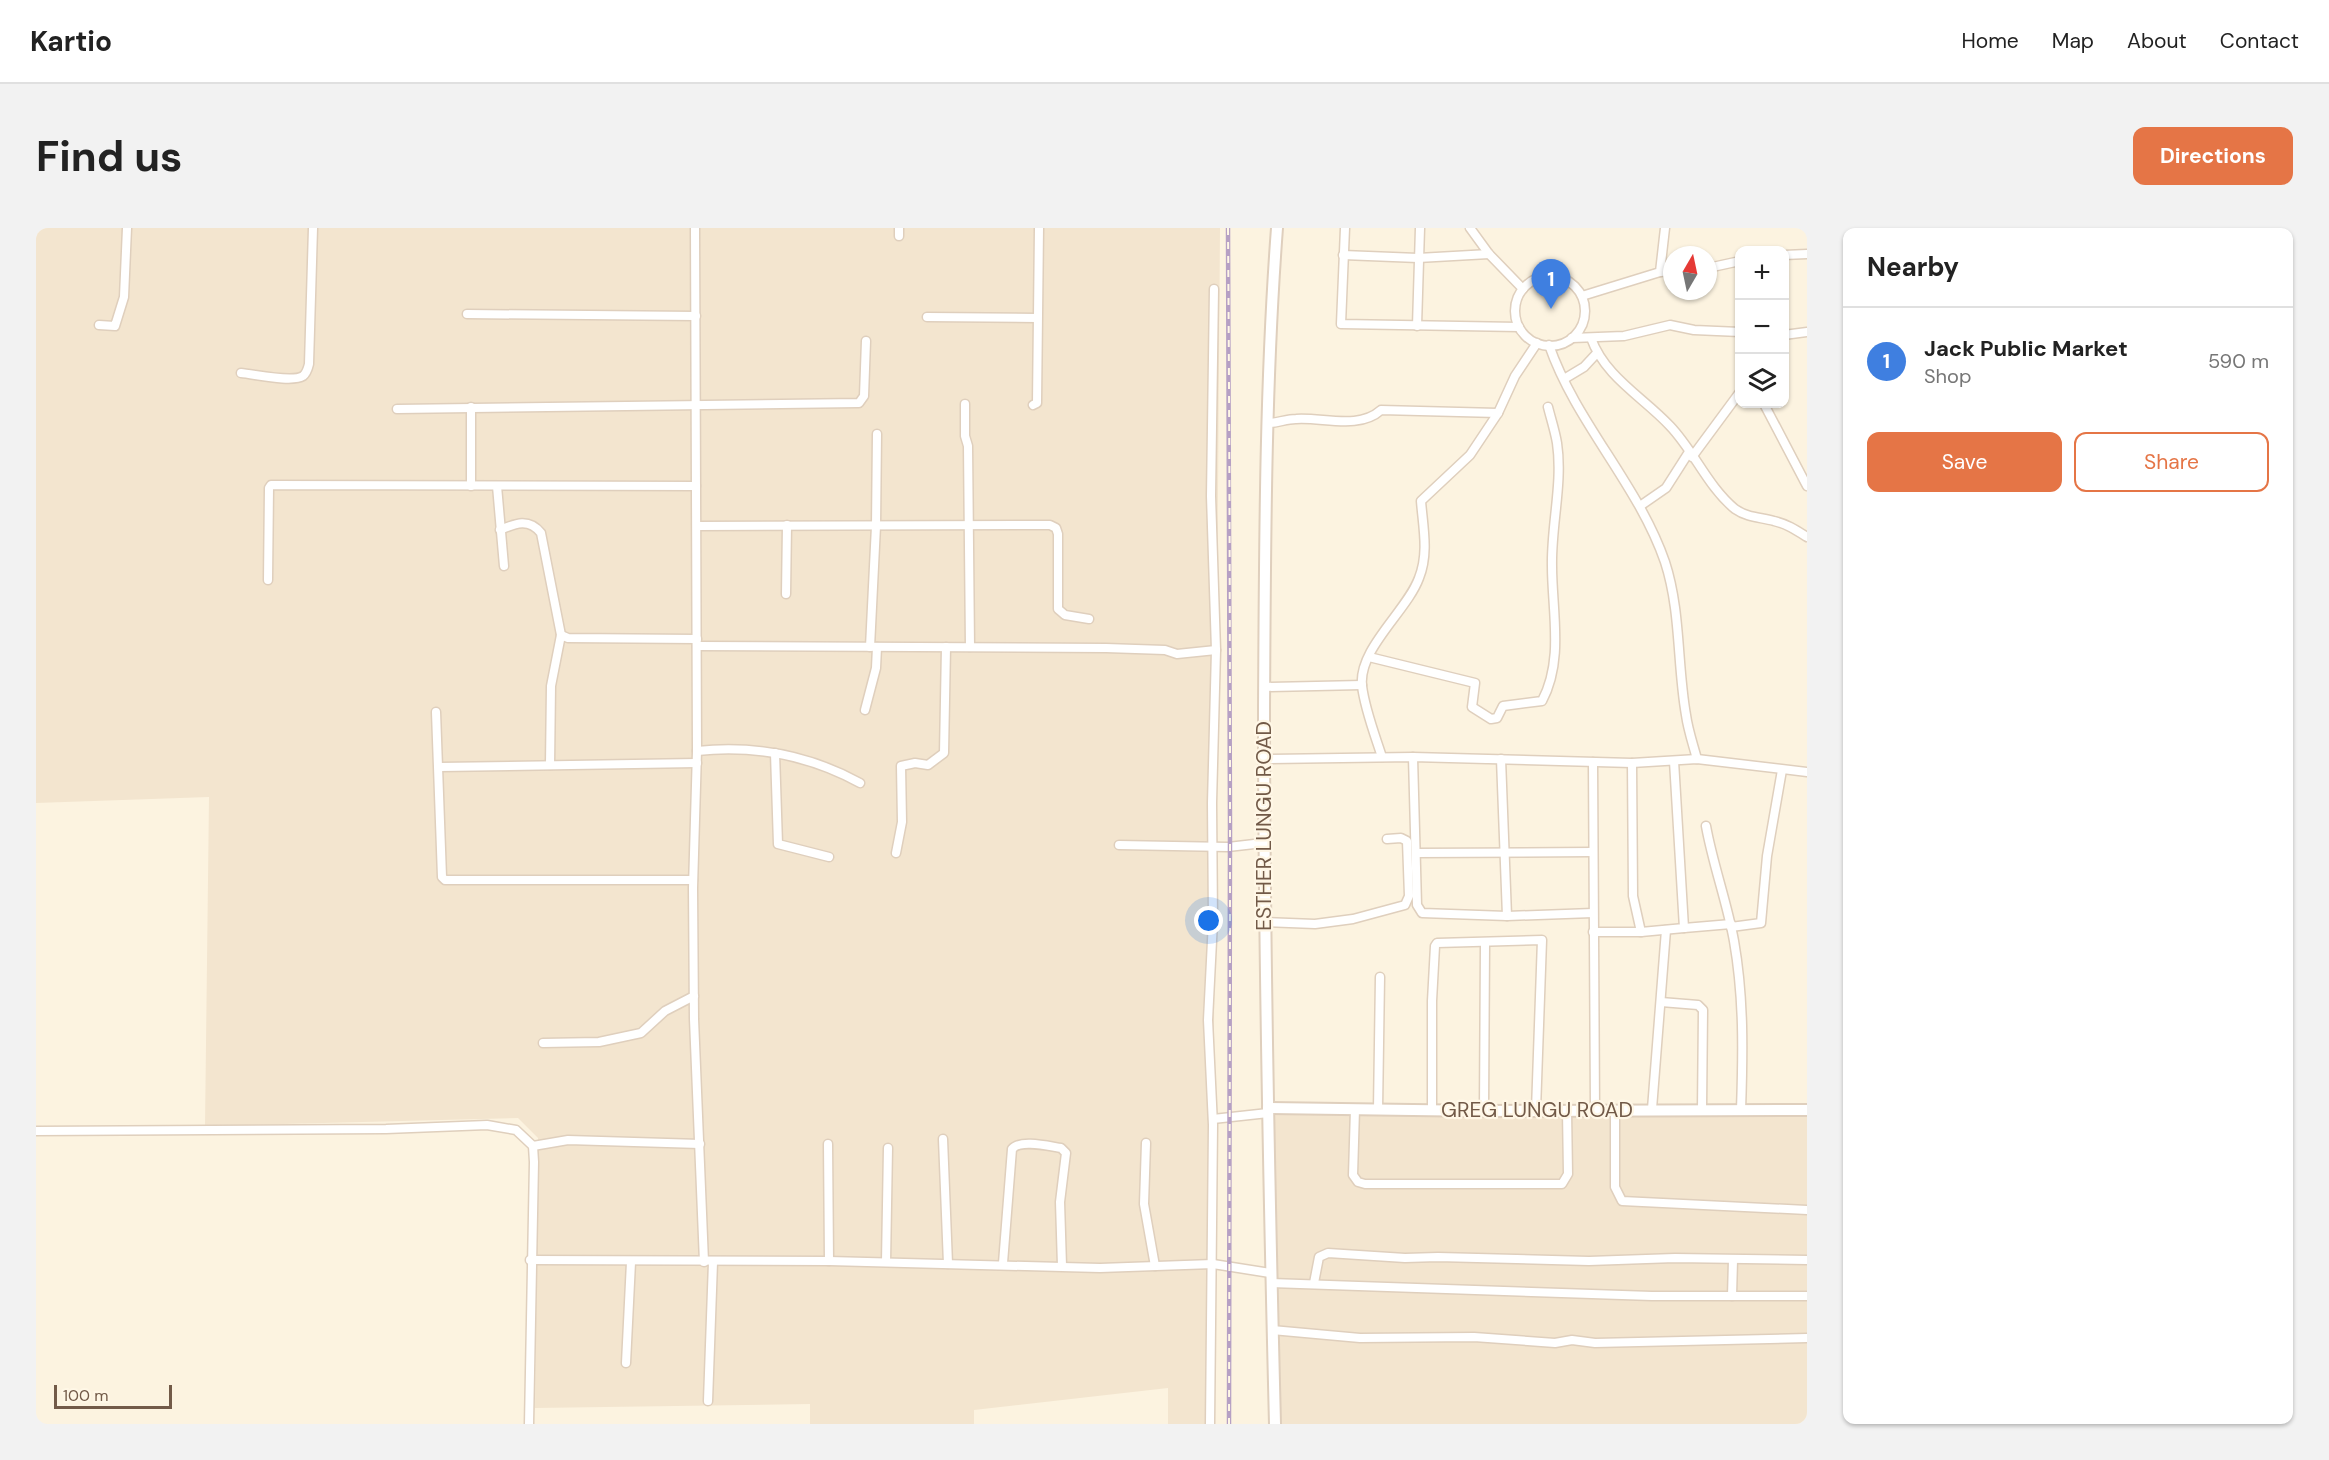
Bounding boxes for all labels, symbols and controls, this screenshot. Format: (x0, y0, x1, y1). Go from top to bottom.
text: Kartio (30, 23, 112, 60)
text: Home (1961, 27, 2019, 55)
text: Map (2052, 27, 2094, 55)
text: About (2127, 27, 2187, 55)
text: Contact (2220, 27, 2299, 55)
button: Directions (2133, 127, 2293, 185)
text: Find us (36, 129, 182, 184)
north arrow (1663, 246, 1717, 300)
map controls (1735, 246, 1789, 408)
button: + (1735, 246, 1789, 300)
text: Nearby (1867, 250, 1959, 284)
pin: 1 (1532, 260, 1570, 309)
button: − (1735, 300, 1789, 354)
text: Jack Public Market (1924, 334, 2128, 363)
text: 1 (1883, 348, 1890, 374)
text: 590 m (2208, 348, 2269, 374)
button: layers (1735, 354, 1789, 408)
text: Shop (1924, 363, 1971, 389)
button: Save (1867, 432, 2062, 492)
button: Share (2074, 432, 2269, 492)
street label: ESTHER LUNGU ROAD (1250, 721, 1278, 931)
your location (1194, 906, 1223, 935)
street label: GREG LUNGU ROAD (1441, 1096, 1633, 1124)
scale bar (54, 1382, 172, 1410)
text: 100 m (63, 1385, 108, 1406)

